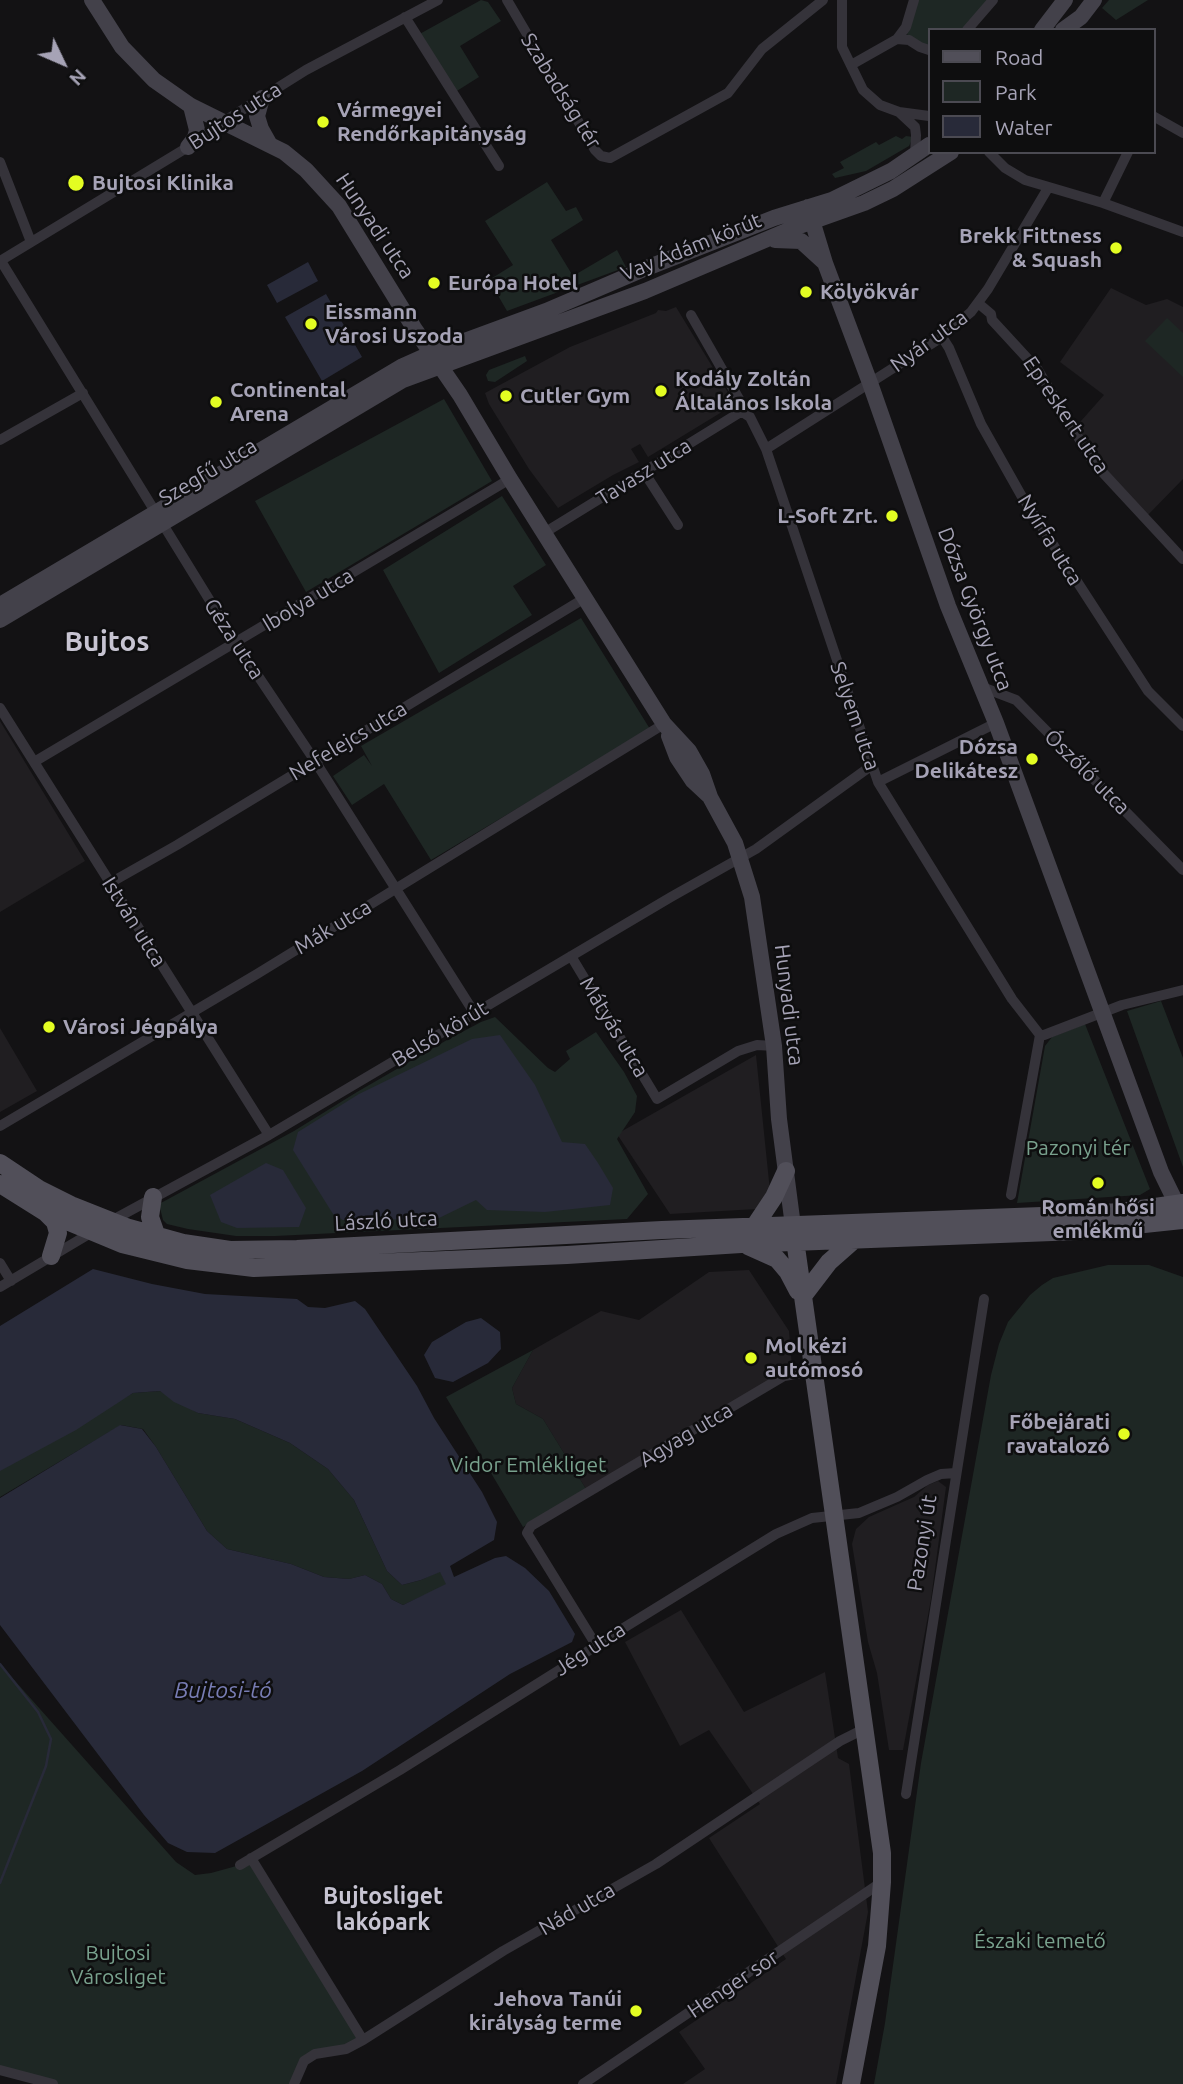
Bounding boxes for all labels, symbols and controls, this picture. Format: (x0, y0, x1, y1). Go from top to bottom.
north arrow (28, 28, 98, 98)
legend (928, 28, 1155, 154)
street label: Szabadság tér (516, 29, 606, 153)
text: Road (995, 45, 1043, 69)
text: N (65, 65, 91, 90)
street label: Bujtos utca (184, 77, 286, 155)
text: Park (995, 80, 1037, 104)
place label: Vármegyei Rendőrkapitányság (337, 97, 527, 147)
marker: Vármegyei Rendőrkapitányság (315, 114, 331, 130)
text: Water (995, 115, 1053, 139)
street label: Hunyadi utca (330, 168, 420, 284)
place label: Bujtosi Klinika (92, 170, 234, 196)
marker: Bujtosi Klinika (66, 173, 86, 193)
street label: Vay Ádám körút (617, 207, 765, 287)
place label: Brekk Fittness & Squash (959, 223, 1102, 273)
marker: Brekk Fittness & Squash (1108, 240, 1124, 256)
place label: Európa Hotel (448, 270, 578, 296)
marker: Európa Hotel (426, 275, 442, 291)
place label: Kölyökvár (820, 279, 919, 305)
marker: Kölyökvár (798, 284, 814, 300)
place label: Eissmann Városi Uszoda (325, 299, 463, 349)
street label: Nyár utca (885, 305, 973, 377)
marker: Eissmann Városi Uszoda (303, 316, 319, 332)
street label: Epreskert utca (1017, 351, 1115, 479)
place label: Kodály Zoltán Általános Iskola (675, 366, 832, 416)
place label: Continental Arena (230, 377, 346, 427)
place label: Cutler Gym (520, 383, 630, 409)
marker: Kodály Zoltán Általános Iskola (653, 383, 669, 399)
marker: Cutler Gym (498, 388, 514, 404)
marker: Continental Arena (208, 394, 224, 410)
street label: Szegfű utca (155, 433, 261, 511)
street label: Tavasz utca (592, 433, 696, 511)
street label: Nyírfa utca (1012, 490, 1088, 590)
place label: L-Soft Zrt. (777, 503, 878, 529)
marker: L-Soft Zrt. (884, 508, 900, 524)
street label: Dózsa György utca (932, 524, 1018, 694)
street label: Ibolya utca (258, 563, 358, 637)
street label: Géza utca (199, 594, 269, 684)
district label: Bujtos (65, 625, 149, 659)
street label: Selyem utca (825, 658, 885, 774)
street label: Nefelejcs utca (285, 696, 411, 786)
street label: Ószőlő utca (1039, 724, 1135, 820)
place label: Dózsa Delikátesz (914, 734, 1018, 784)
marker: Dózsa Delikátesz (1024, 751, 1040, 767)
street label: István utca (96, 872, 172, 972)
street label: Mák utca (290, 894, 376, 960)
street label: Hunyadi utca (769, 943, 809, 1067)
street label: Mátyás utca (574, 972, 654, 1082)
street label: Belső körút (388, 996, 492, 1072)
place label: Városi Jégpálya (63, 1014, 218, 1040)
marker: Városi Jégpálya (41, 1019, 57, 1035)
park label: Pazonyi tér (1026, 1135, 1130, 1161)
marker: Román hősi emlékmű (1090, 1175, 1106, 1191)
place label: Román hősi emlékmű (1041, 1194, 1155, 1244)
street label: László utca (334, 1206, 438, 1236)
place label: Mol kézi autómosó (765, 1333, 863, 1383)
marker: Mol kézi autómosó (743, 1350, 759, 1366)
street label: Agyag utca (635, 1397, 737, 1473)
place label: Főbejárati ravatalozó (1006, 1409, 1110, 1459)
marker: Főbejárati ravatalozó (1116, 1426, 1132, 1442)
park label: Vidor Emlékliget (450, 1452, 606, 1478)
street label: Pazonyi út (902, 1493, 942, 1593)
street label: Jég utca (550, 1617, 630, 1681)
water label: Bujtosi-tó (174, 1676, 272, 1704)
street label: Nád utca (535, 1877, 619, 1941)
district label: Bujtosliget lakópark (323, 1882, 443, 1936)
park label: Északi temető (974, 1928, 1106, 1954)
park label: Bujtosi Városliget (70, 1940, 166, 1990)
street label: Henger sor (683, 1944, 783, 2024)
place label: Jehova Tanúi királyság terme (469, 1986, 622, 2036)
marker: Jehova Tanúi királyság terme (628, 2003, 644, 2019)

